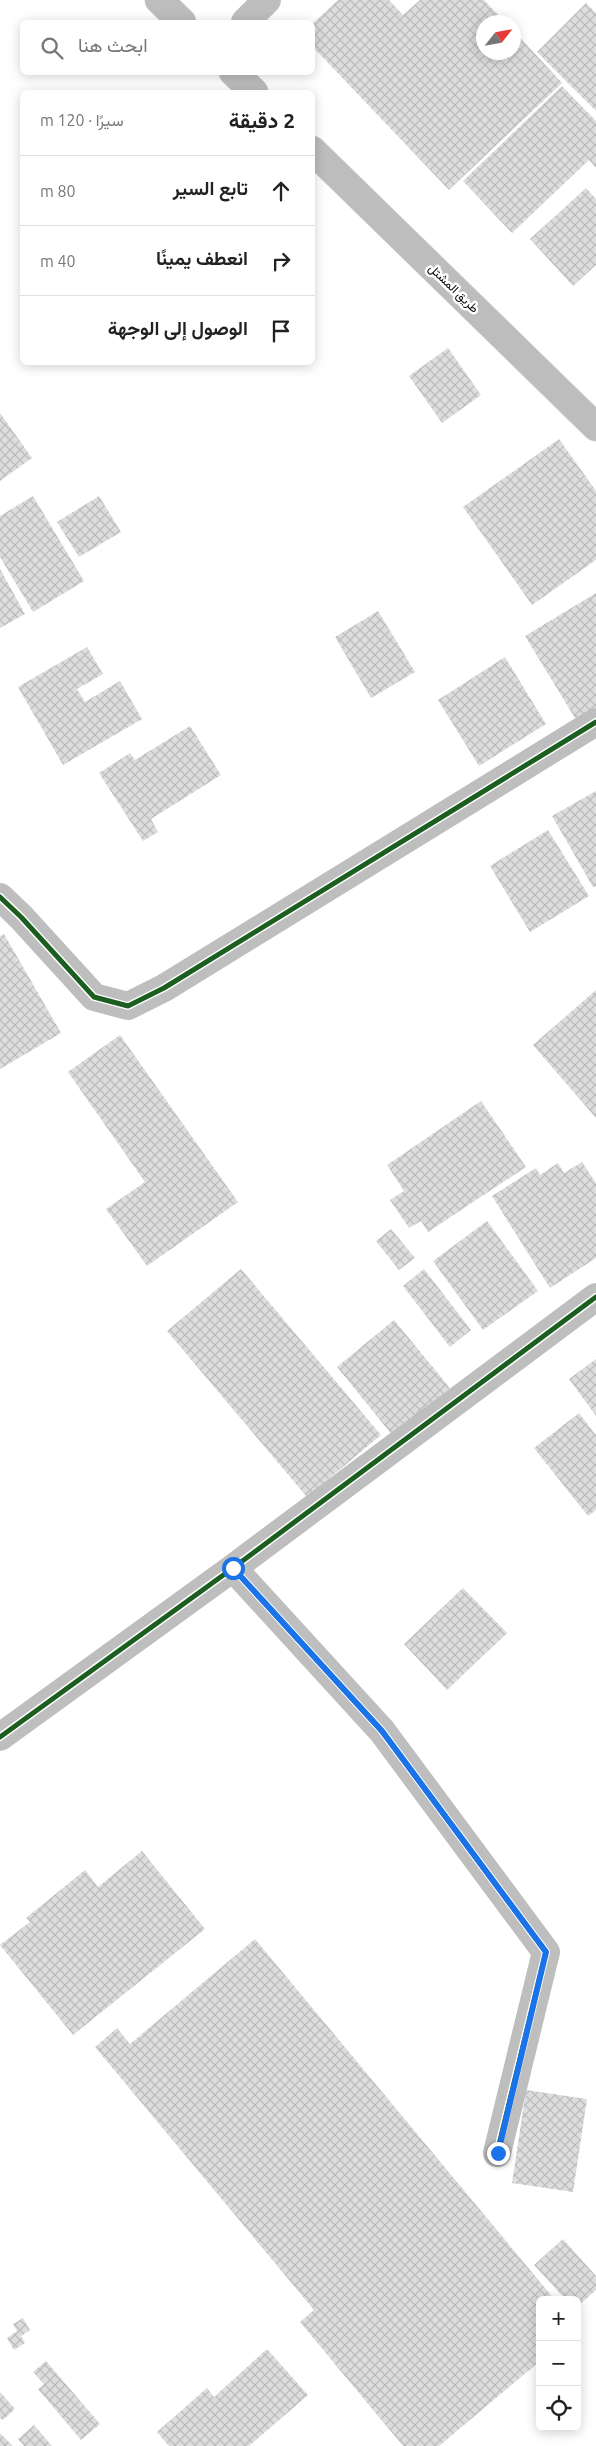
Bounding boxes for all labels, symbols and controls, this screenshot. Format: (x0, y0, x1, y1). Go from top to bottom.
north arrow (476, 15, 521, 60)
search box (20, 20, 315, 75)
icon: search (38, 34, 66, 62)
text: ابحث هنا (78, 34, 148, 56)
text: 2 دقيقة (229, 108, 295, 132)
text: سيرًا · 120 m (40, 111, 124, 129)
text: تابع السير (173, 177, 248, 199)
icon: ahead (267, 177, 295, 205)
text: 80 m (40, 182, 76, 200)
text: انعطف يمينًا (156, 247, 248, 269)
icon: right (267, 247, 295, 275)
text: 40 m (40, 252, 76, 270)
street label: طريق المشتل (425, 261, 482, 316)
text: الوصول إلى الوجهة (108, 317, 248, 339)
icon: arrive (267, 317, 295, 345)
route start (222, 1557, 245, 1580)
route end (487, 2142, 510, 2165)
map controls (536, 2296, 581, 2431)
button: + (536, 2296, 581, 2341)
button: − (536, 2341, 581, 2386)
button: locate (536, 2386, 581, 2431)

